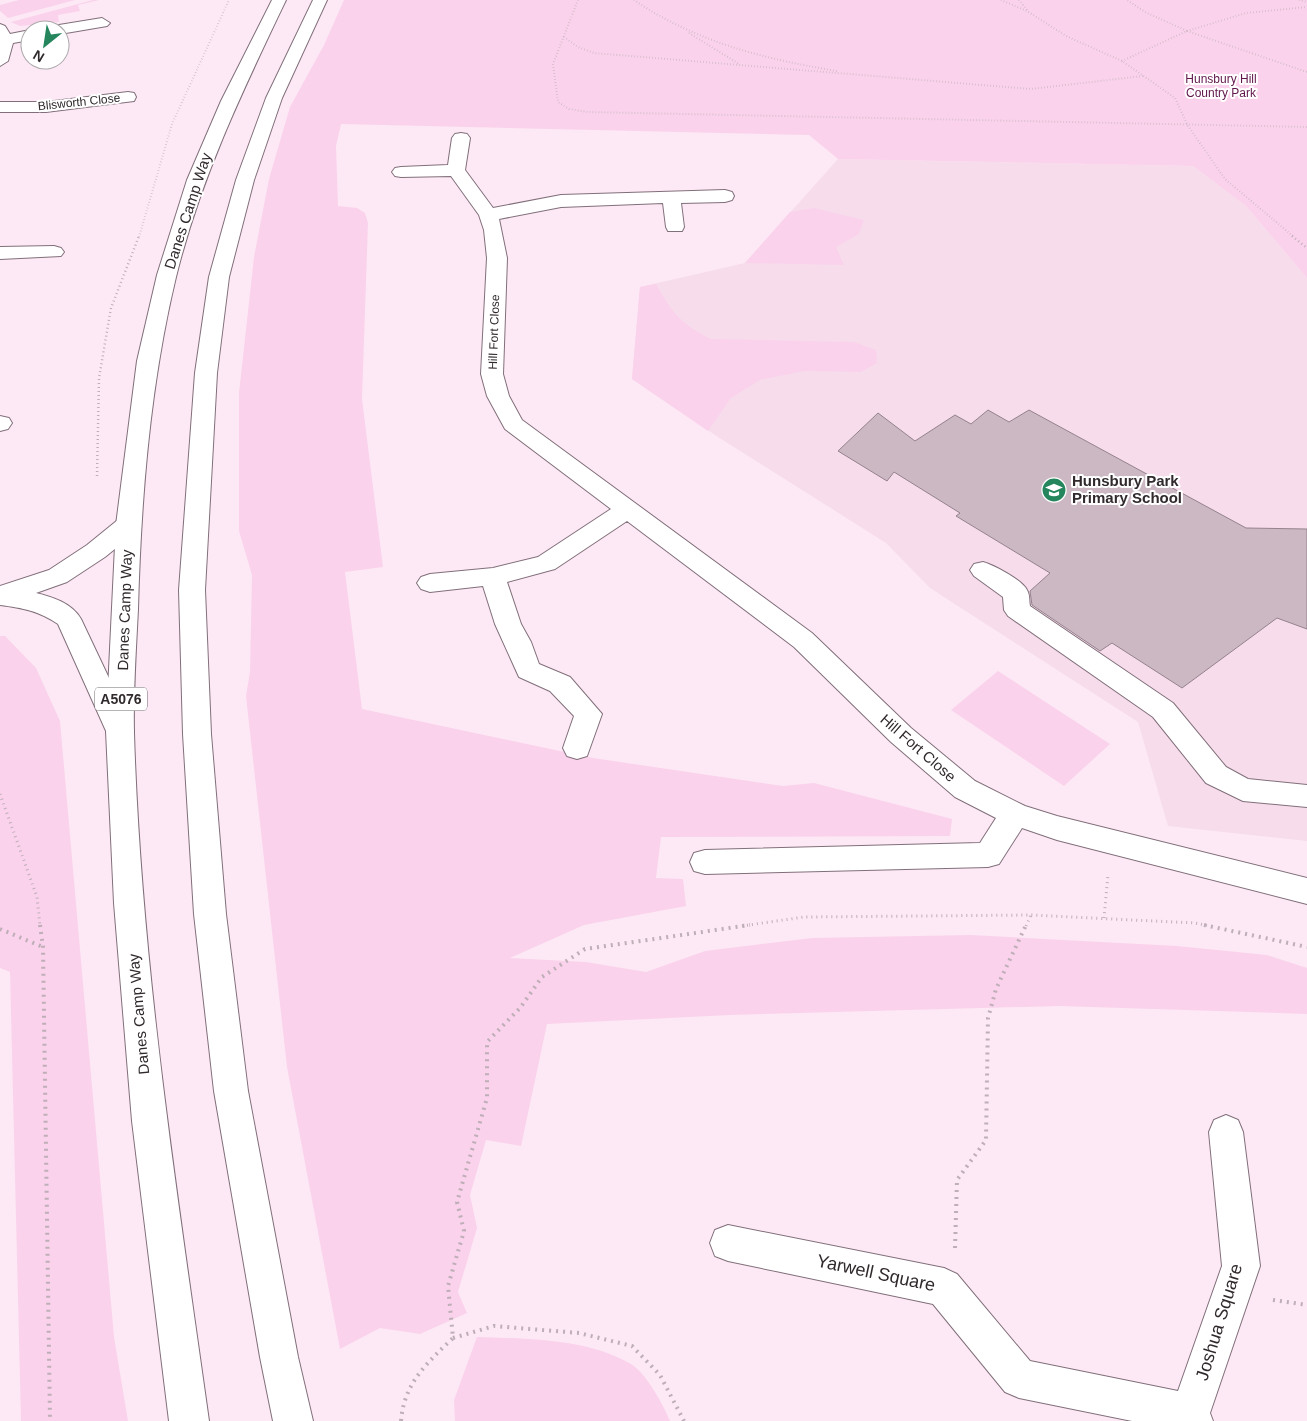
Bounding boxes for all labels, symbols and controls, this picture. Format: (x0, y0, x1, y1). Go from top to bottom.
north arrow (20, 20, 70, 70)
text: N (30, 47, 47, 66)
park label: Hunsbury Hill Country Park (1185, 72, 1257, 100)
street label: Blisworth Close (37, 91, 121, 113)
street label: Danes Camp Way (161, 150, 214, 271)
street label: Hill Fort Close (486, 294, 502, 370)
place label: Hunsbury Park Primary School (1072, 472, 1182, 506)
school or university icon: Hunsbury Park Primary School (1041, 477, 1067, 503)
street label: Danes Camp Way (114, 549, 135, 671)
road number: A5076 (95, 688, 147, 711)
street label: Hill Fort Close (877, 710, 959, 785)
street label: Danes Camp Way (125, 952, 152, 1075)
street label: Yarwell Square (815, 1251, 937, 1295)
street label: Joshua Square (1192, 1261, 1246, 1383)

